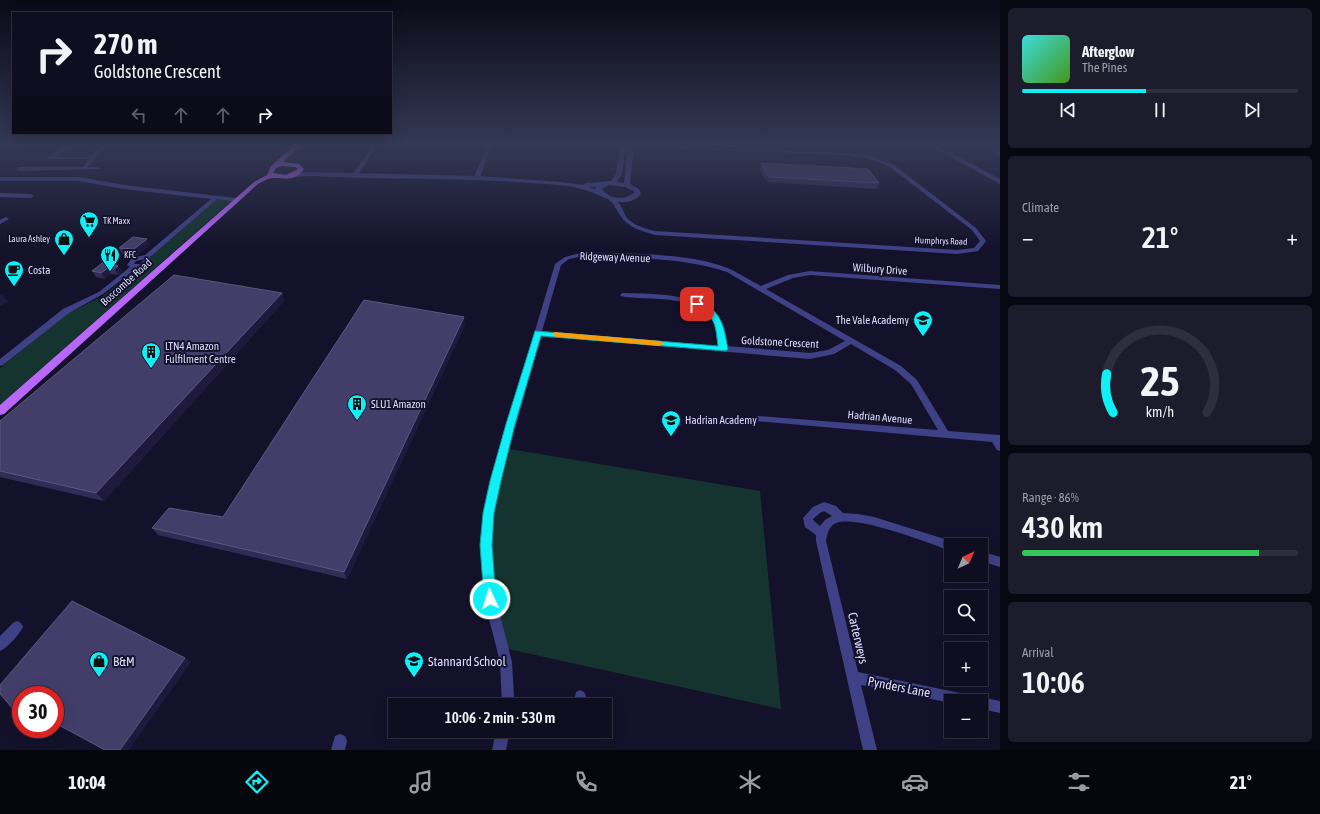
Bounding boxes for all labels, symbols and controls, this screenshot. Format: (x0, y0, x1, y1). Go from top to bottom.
icon: right (28, 28, 80, 80)
text: 270 m (94, 28, 157, 60)
text: Afterglow (1082, 43, 1135, 60)
text: The Pines (1082, 60, 1127, 75)
text: Goldstone Crescent (94, 61, 221, 82)
icon: previous (1057, 99, 1079, 121)
icon: pause (1149, 99, 1171, 121)
icon: next (1241, 99, 1263, 121)
icon: left (128, 104, 150, 126)
icon: ahead (170, 104, 192, 126)
icon: ahead (212, 104, 234, 126)
icon: right (254, 104, 276, 126)
text: Climate (1022, 200, 1059, 215)
supermarket icon: TK Maxx (78, 210, 100, 238)
place label: TK Maxx (103, 216, 130, 226)
text: 21° (1142, 220, 1178, 254)
text: − (1022, 224, 1033, 250)
text: + (1287, 224, 1298, 250)
shop icon: Laura Ashley (53, 228, 75, 256)
place label: Laura Ashley (8, 234, 50, 244)
street label: Humphrys Road (915, 235, 967, 247)
restaurant icon: KFC (99, 244, 121, 272)
place label: KFC (124, 250, 136, 260)
street label: Ridgeway Avenue (579, 250, 651, 264)
street label: Boscombe Road (98, 256, 154, 308)
cafe icon: Costa (3, 259, 25, 287)
street label: Wilbury Drive (852, 261, 908, 277)
place label: Costa (28, 264, 50, 276)
pin (680, 287, 714, 321)
icon: arrive (686, 293, 708, 315)
school or university icon: The Vale Academy (912, 309, 934, 337)
place label: The Vale Academy (836, 314, 909, 326)
street label: Goldstone Crescent (741, 334, 819, 350)
place label: LTN4 Amazon Fulfilment Centre (165, 340, 236, 365)
building icon: LTN4 Amazon Fulfilment Centre (140, 341, 162, 369)
text: 25 (1140, 357, 1180, 405)
building icon: SLU1 Amazon (346, 393, 368, 421)
place label: SLU1 Amazon (371, 398, 426, 410)
text: km/h (1146, 404, 1174, 420)
street label: Hadrian Avenue (847, 408, 913, 426)
school or university icon: Hadrian Academy (660, 409, 682, 437)
place label: Hadrian Academy (685, 414, 757, 426)
text: Range · 86% (1022, 490, 1079, 505)
text: 430 km (1022, 510, 1103, 544)
north arrow (944, 538, 988, 582)
map controls (944, 538, 988, 738)
position arrow (469, 578, 511, 620)
button: search (944, 590, 988, 634)
street label: Carterweys (845, 611, 871, 666)
button: + (944, 642, 988, 686)
text: Arrival (1022, 645, 1054, 660)
shop icon: B&M (88, 650, 110, 678)
school or university icon: Stannard School (403, 650, 425, 678)
place label: B&M (113, 654, 135, 669)
place label: Stannard School (428, 654, 506, 669)
text: 10:06 (1022, 665, 1085, 699)
street label: Pynders Lane (866, 674, 932, 700)
speed limit sign: 30 (12, 686, 64, 738)
button: − (944, 694, 988, 738)
text: 10:06 · 2 min · 530 m (445, 709, 555, 726)
icon: directions (243, 768, 271, 796)
icon: music (407, 768, 435, 796)
icon: phone (572, 768, 600, 796)
icon: climate (736, 768, 764, 796)
icon: car (901, 768, 929, 796)
icon: filters (1065, 768, 1093, 796)
text: 10:04 (68, 772, 106, 793)
text: 21° (1230, 772, 1252, 793)

